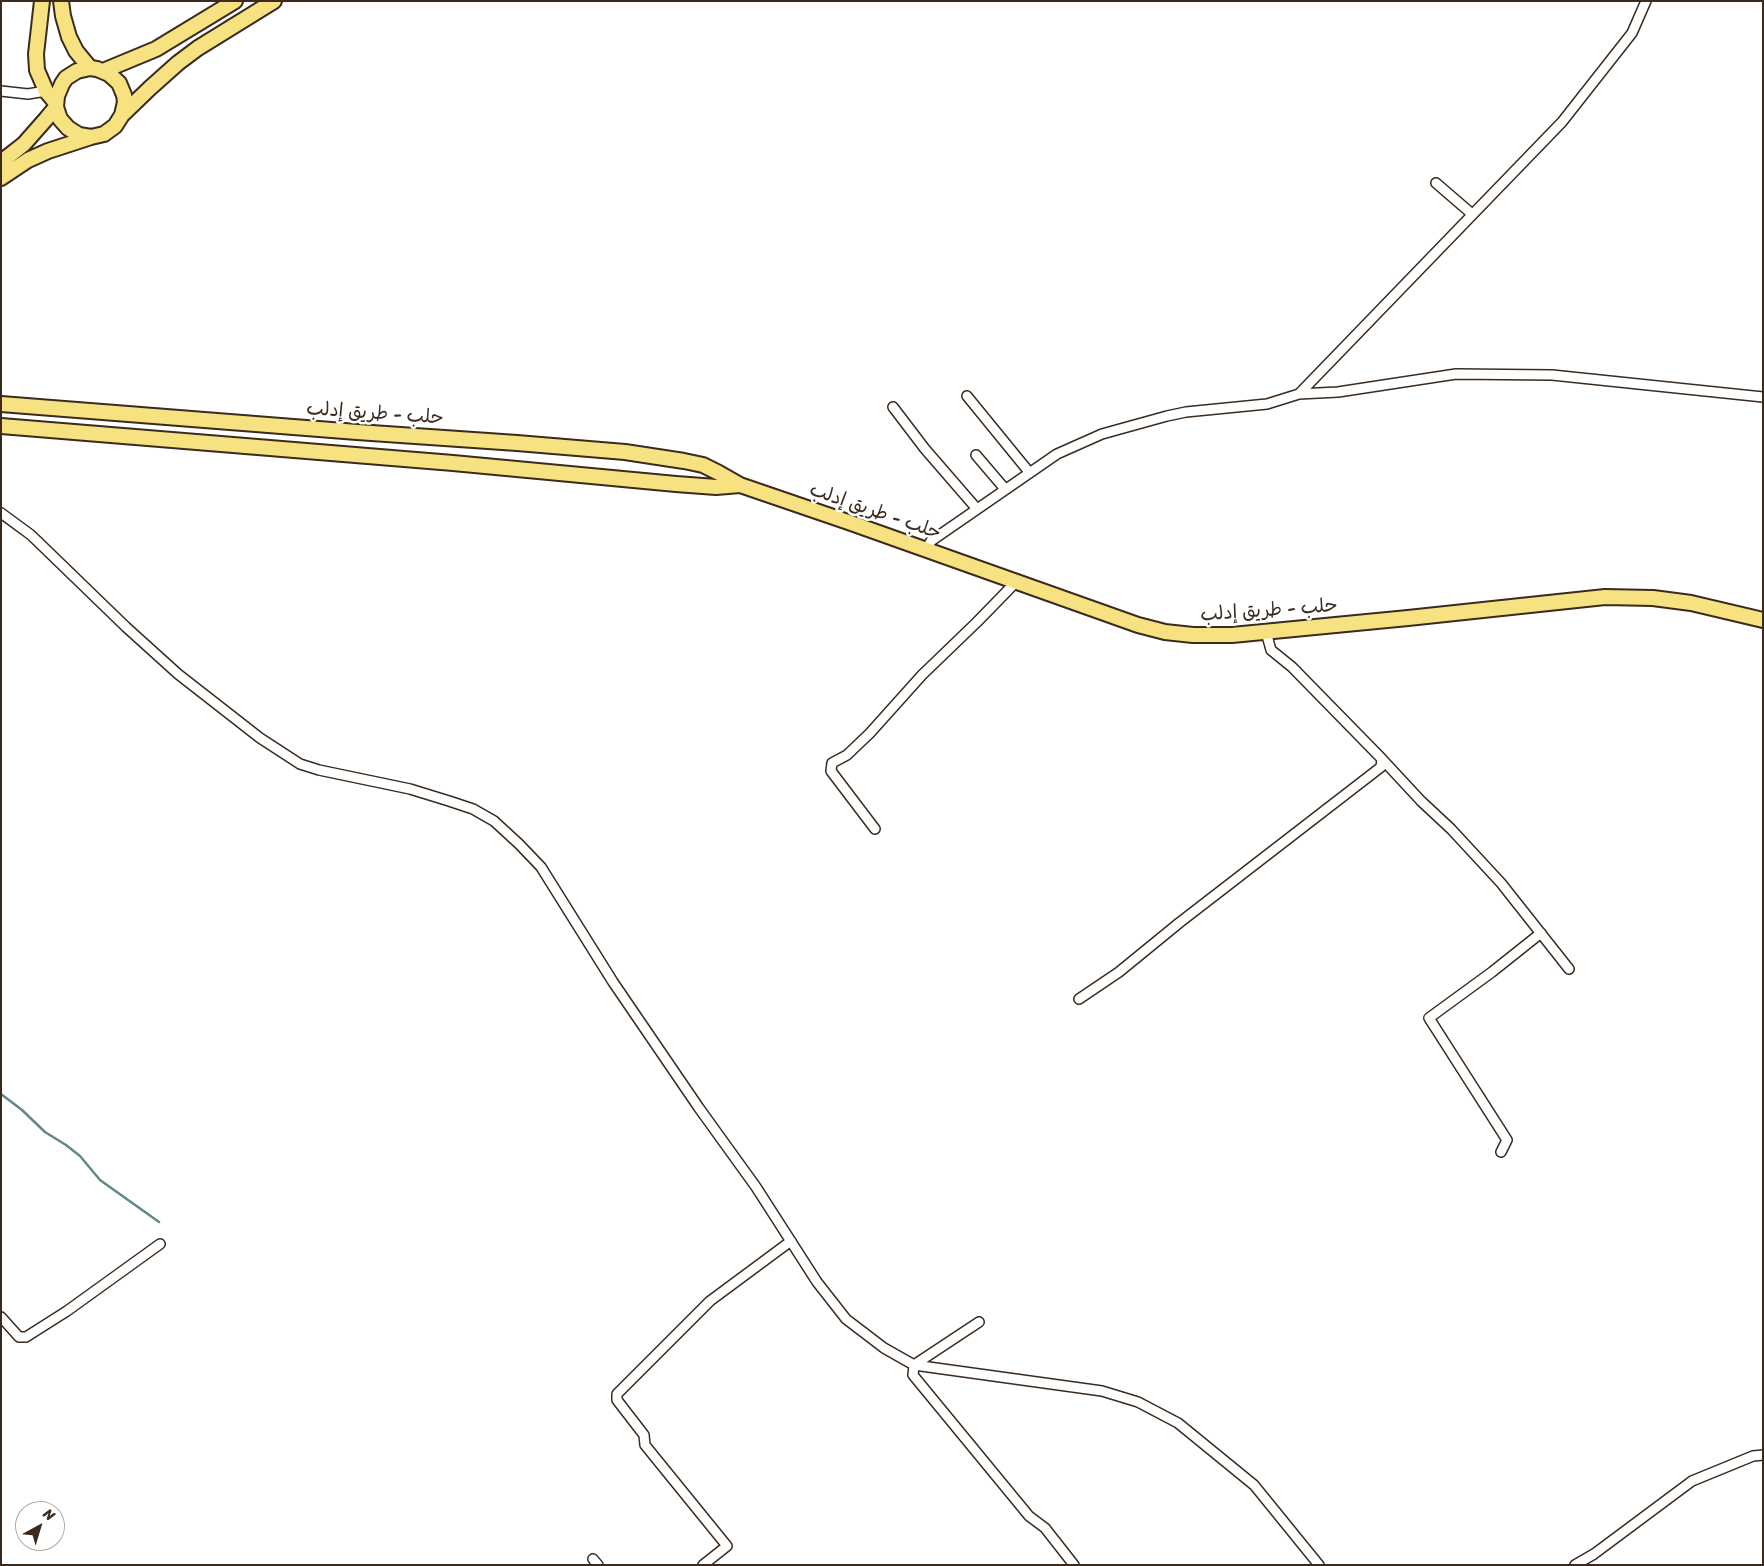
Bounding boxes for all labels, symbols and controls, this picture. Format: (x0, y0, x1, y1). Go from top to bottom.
street label: حلب - طريق إدلب (306, 398, 444, 430)
street label: حلب - طريق إدلب (806, 479, 944, 545)
street label: حلب - طريق إدلب (1200, 595, 1338, 627)
north arrow (15, 1501, 65, 1551)
text: N (37, 1502, 61, 1527)

